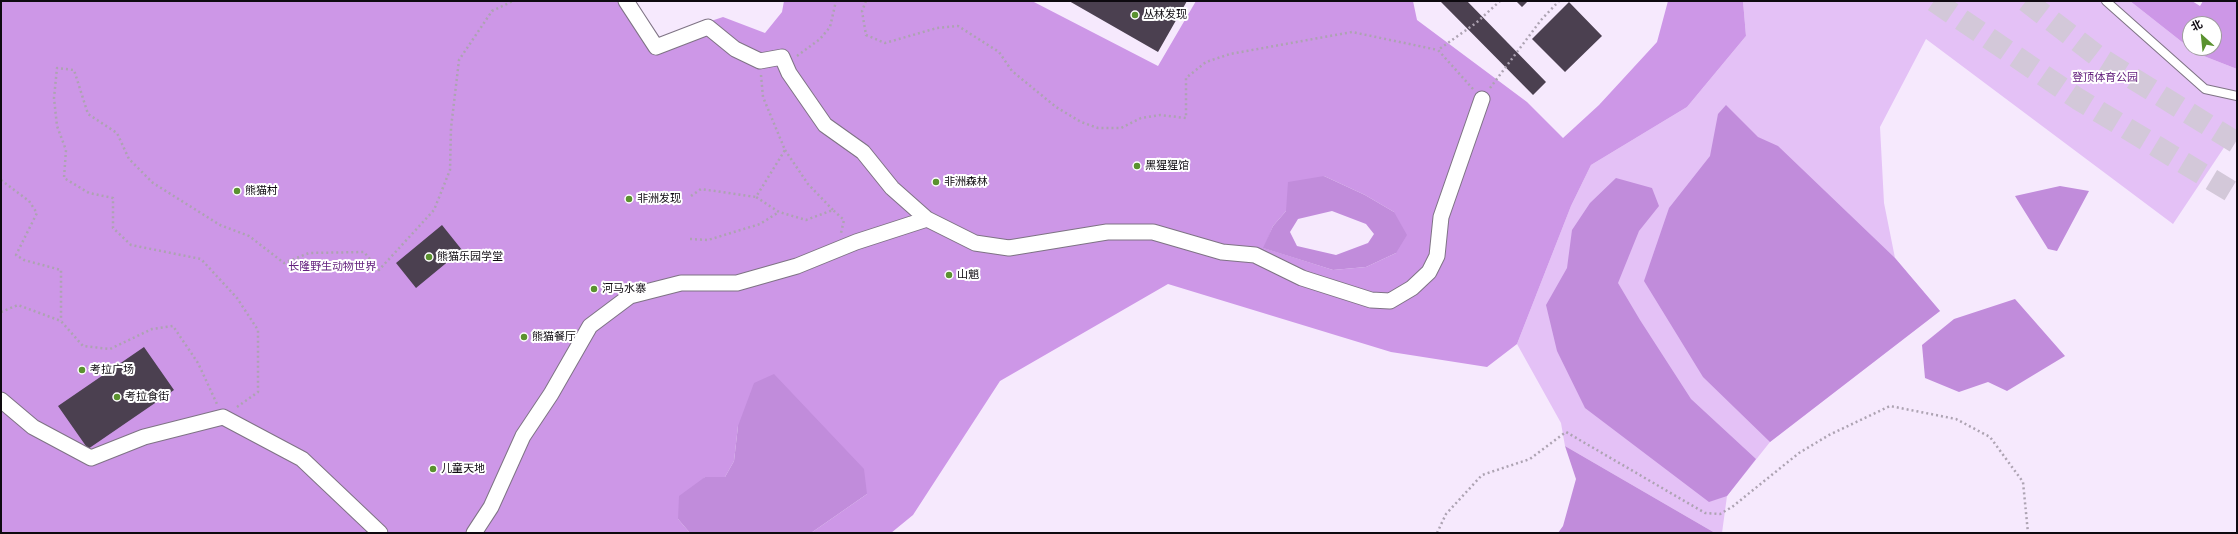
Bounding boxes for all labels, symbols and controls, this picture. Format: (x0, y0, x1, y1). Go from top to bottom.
place label: 丛林发现 (1143, 8, 1187, 22)
marker: 丛林发现 (1130, 10, 1140, 20)
north arrow (2182, 16, 2222, 56)
text: 北 (2189, 17, 2205, 34)
park label: 登顶体育公园 (2072, 71, 2138, 85)
place label: 黑猩猩馆 (1145, 159, 1189, 173)
marker: 黑猩猩馆 (1132, 161, 1142, 171)
place label: 非洲森林 (944, 175, 988, 189)
marker: 非洲森林 (931, 177, 941, 187)
place label: 熊猫村 (245, 184, 278, 198)
marker: 熊猫村 (232, 186, 242, 196)
place label: 非洲发现 (637, 192, 681, 206)
marker: 非洲发现 (624, 194, 634, 204)
place label: 熊猫乐园学堂 (437, 250, 503, 264)
marker: 熊猫乐园学堂 (424, 252, 434, 262)
park label: 长隆野生动物世界 (288, 260, 376, 274)
place label: 山魈 (957, 268, 979, 282)
marker: 山魈 (944, 270, 954, 280)
place label: 河马水寨 (602, 282, 646, 296)
marker: 河马水寨 (589, 284, 599, 294)
place label: 熊猫餐厅 (532, 330, 576, 344)
marker: 熊猫餐厅 (519, 332, 529, 342)
place label: 考拉广场 (90, 363, 134, 377)
marker: 考拉广场 (77, 365, 87, 375)
place label: 考拉食街 (125, 390, 169, 404)
marker: 考拉食街 (112, 392, 122, 402)
place label: 儿童天地 (441, 462, 485, 476)
marker: 儿童天地 (428, 464, 438, 474)

